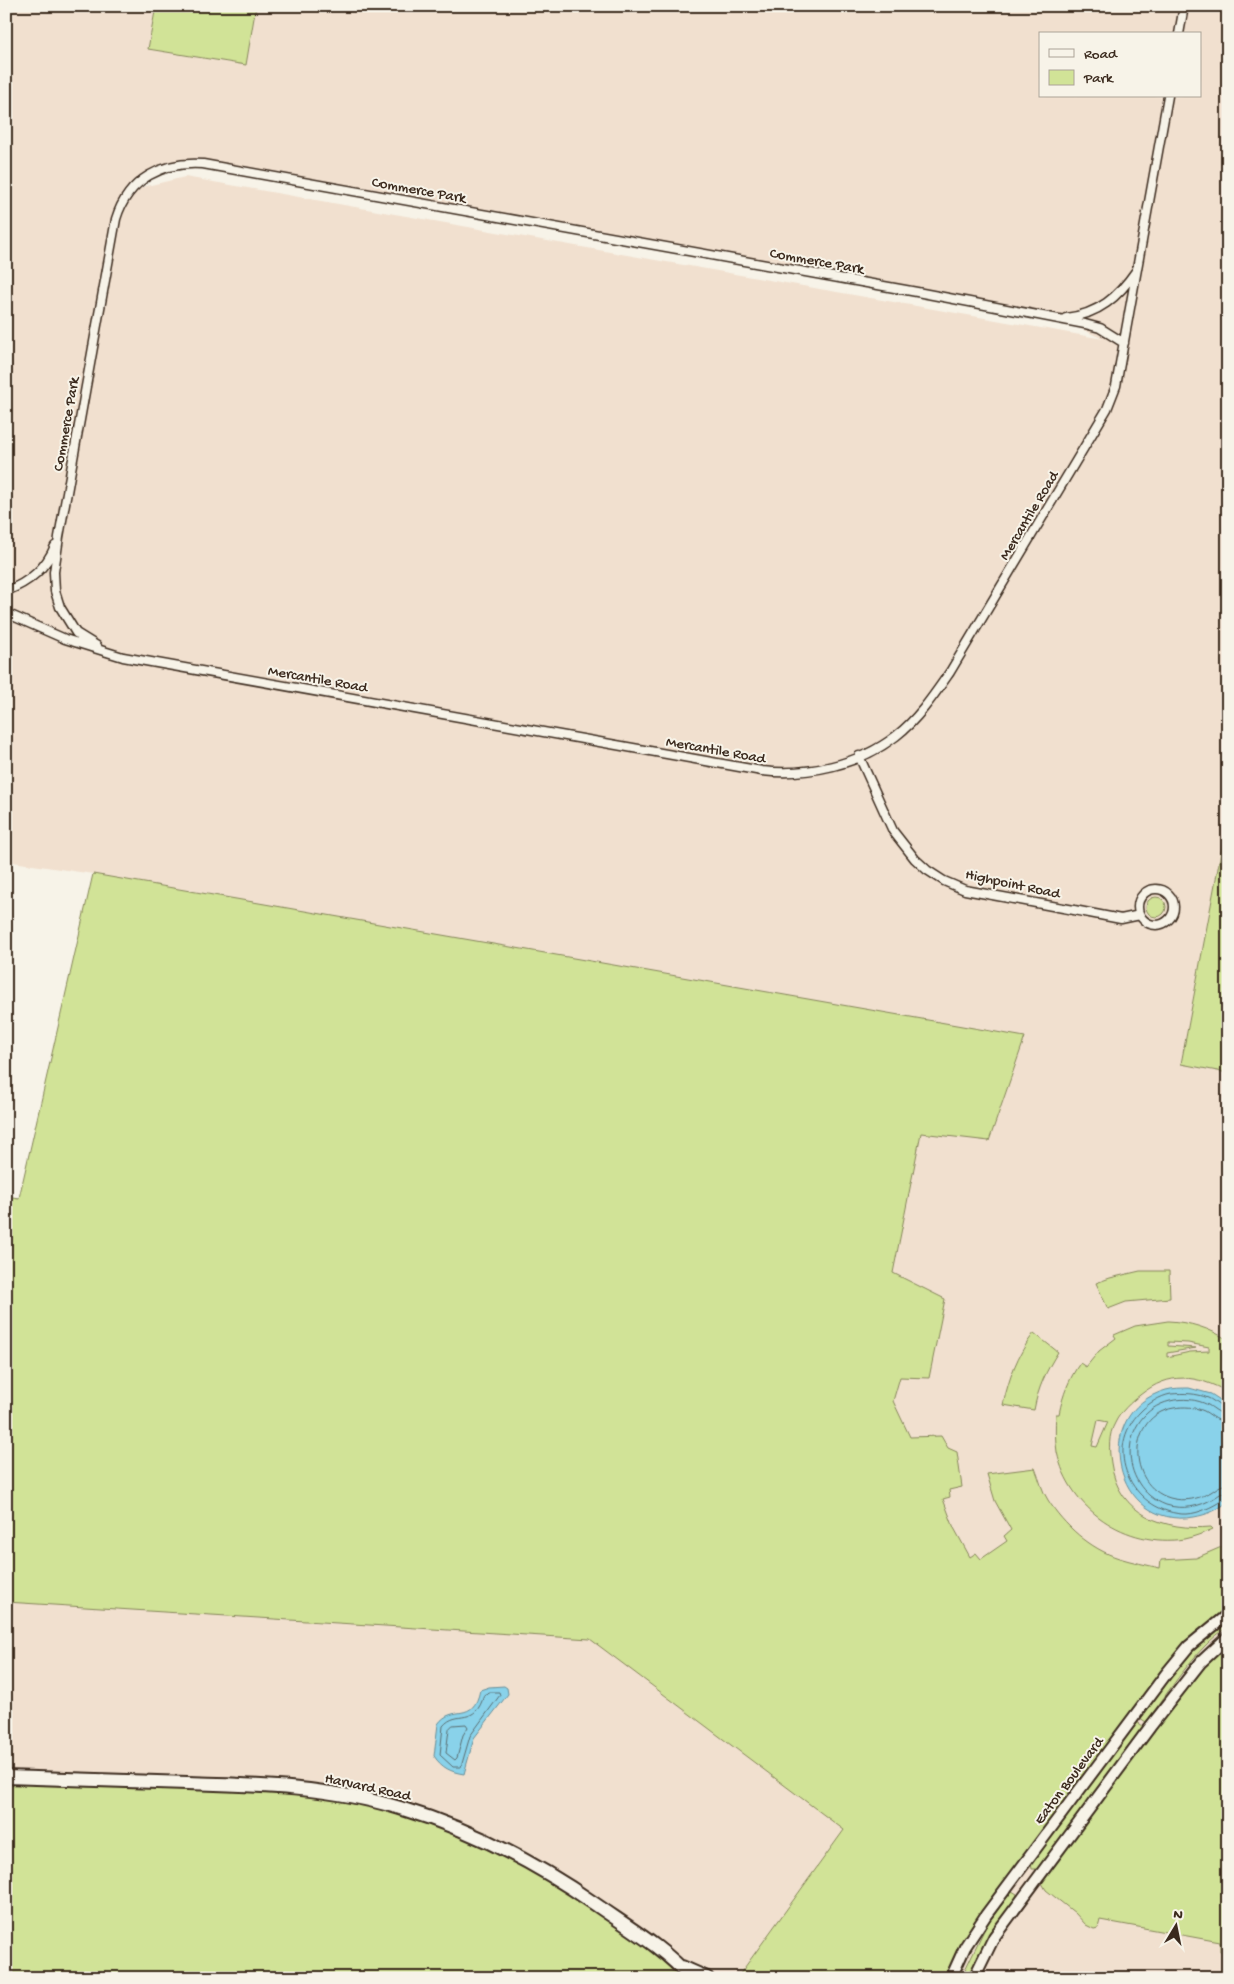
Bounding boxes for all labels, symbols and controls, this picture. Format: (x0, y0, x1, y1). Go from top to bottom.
legend (1039, 32, 1202, 98)
text: Road (1084, 46, 1118, 64)
text: Park (1083, 70, 1114, 88)
street label: Commerce Park (370, 174, 468, 208)
street label: Commerce Park (768, 245, 866, 279)
street label: Commerce Park (50, 375, 84, 473)
street label: Mercantile Road (996, 467, 1064, 564)
street label: Mercantile Road (266, 662, 370, 698)
street label: Mercantile Road (664, 733, 768, 769)
street label: Highpoint Road (964, 866, 1063, 904)
street label: Eaton Boulevard (1031, 1733, 1109, 1828)
street label: Harvard Road (323, 1770, 413, 1806)
north arrow (1152, 1902, 1202, 1952)
text: N (1172, 1906, 1184, 1925)

